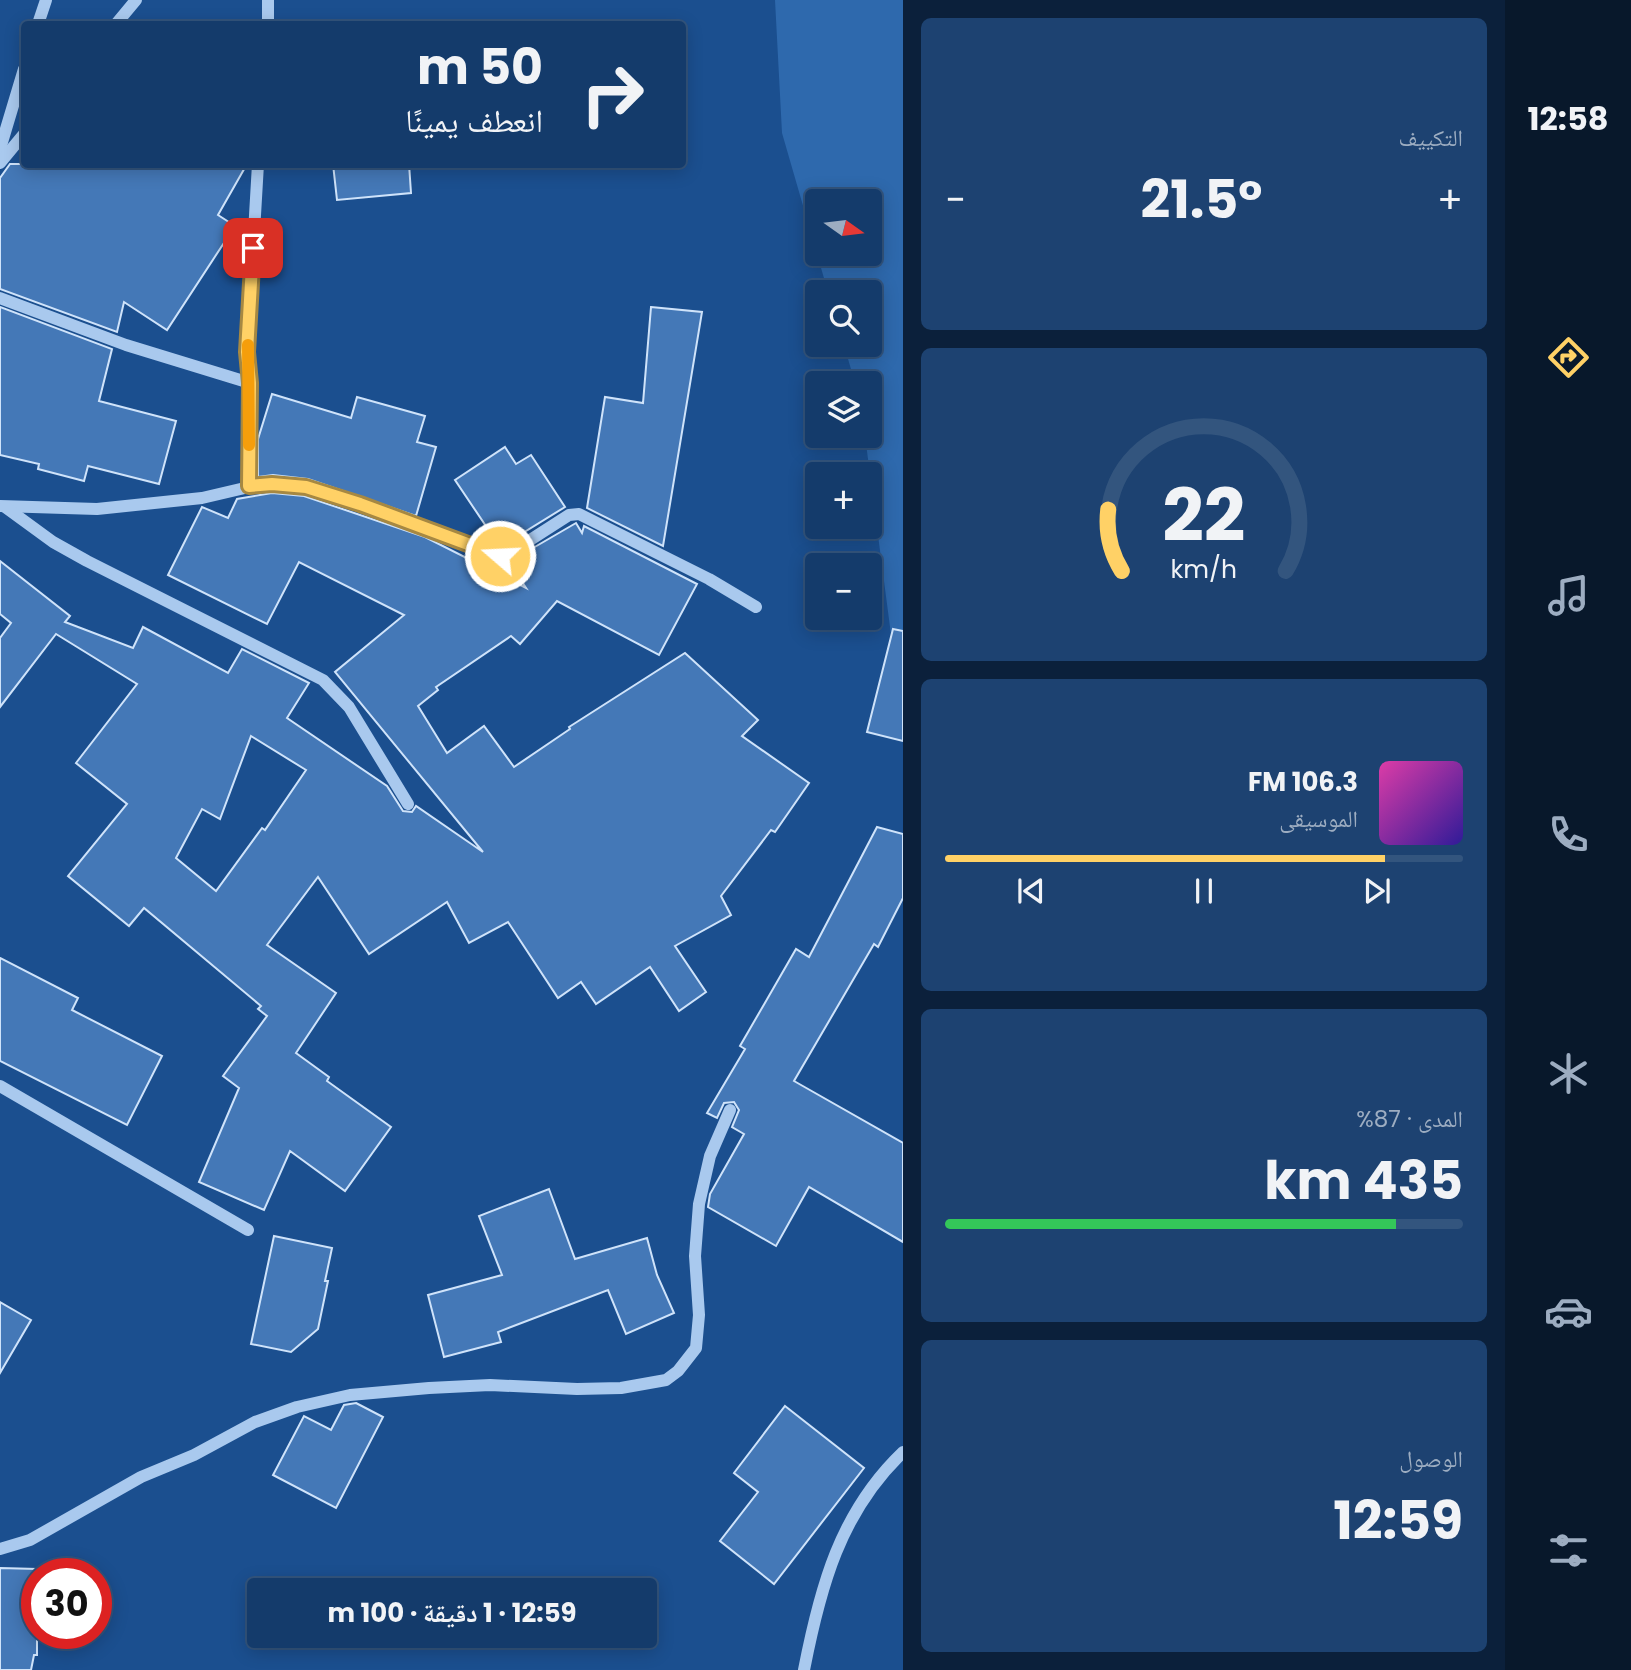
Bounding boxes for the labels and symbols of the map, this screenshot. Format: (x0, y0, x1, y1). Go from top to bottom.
north arrow (805, 189, 882, 266)
pin (223, 218, 283, 278)
position arrow (463, 519, 537, 593)
speed limit sign: 30 (21, 1558, 112, 1649)

